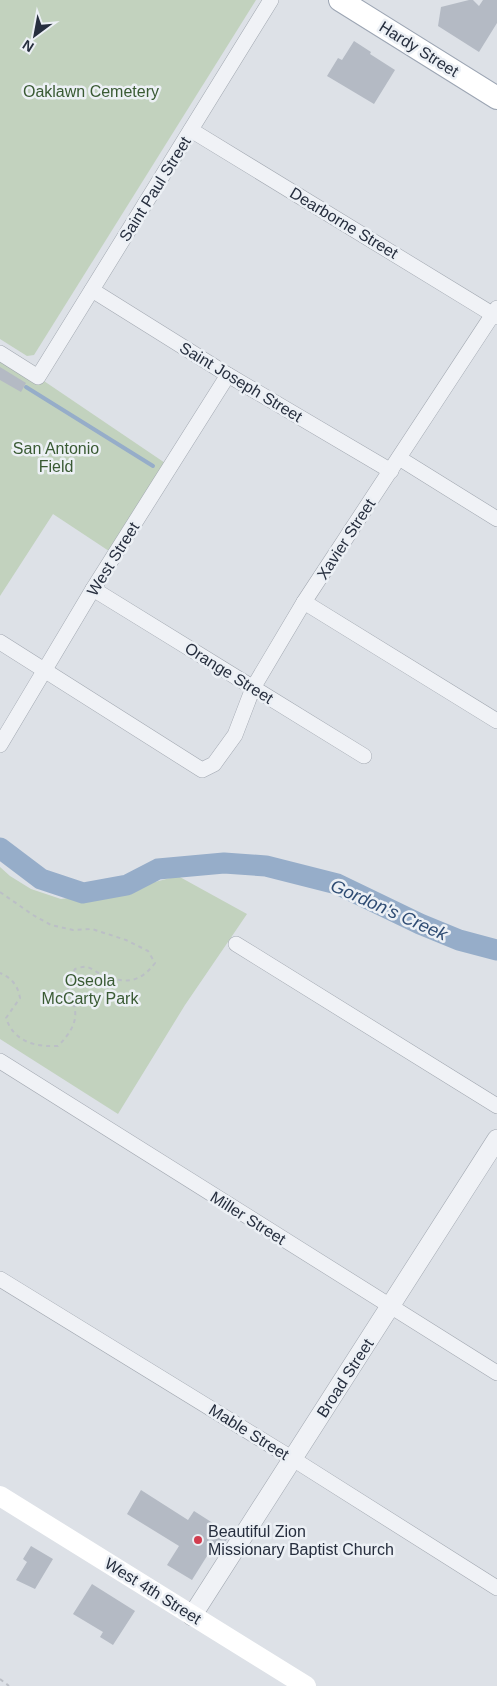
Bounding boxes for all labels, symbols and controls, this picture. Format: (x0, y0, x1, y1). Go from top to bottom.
north arrow (10, 10, 60, 60)
street label: Hardy Street (376, 18, 462, 80)
text: N (20, 37, 37, 55)
park label: Oaklawn Cemetery (23, 83, 159, 100)
street label: Saint Paul Street (116, 133, 194, 244)
street label: Dearborne Street (287, 184, 401, 262)
street label: Saint Joseph Street (177, 339, 306, 426)
park label: San Antonio Field (13, 440, 99, 475)
street label: Xavier Street (314, 495, 379, 582)
street label: West Street (84, 519, 143, 599)
street label: Orange Street (182, 639, 277, 707)
water label: Gordon's Creek (328, 875, 451, 945)
park label: Oseola McCarty Park (42, 972, 139, 1007)
street label: Miller Street (207, 1188, 289, 1248)
street label: Broad Street (313, 1335, 377, 1420)
street label: Mable Street (206, 1401, 292, 1464)
place label: Beautiful Zion Missionary Baptist Church (208, 1523, 394, 1558)
marker: Beautiful Zion Missionary Baptist Church (192, 1534, 204, 1546)
street label: West 4th Street (102, 1555, 205, 1628)

